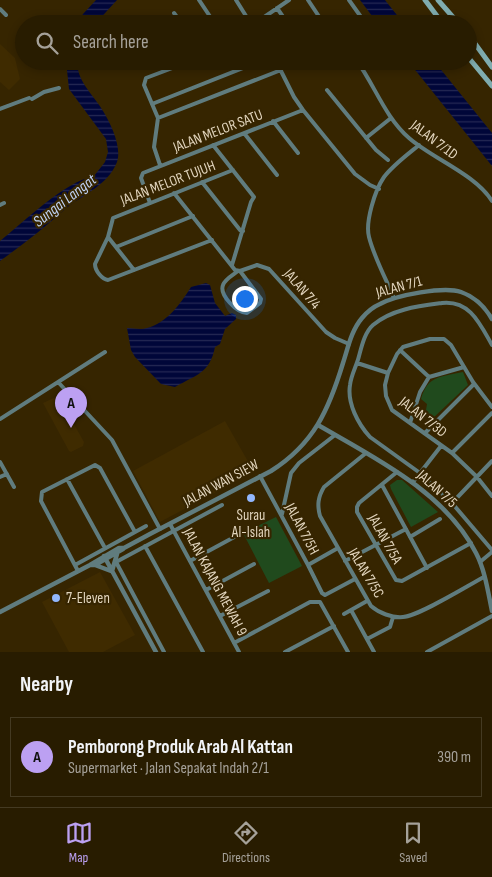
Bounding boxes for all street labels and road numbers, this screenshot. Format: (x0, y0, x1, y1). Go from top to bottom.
street label: JALAN MELOR SATU (170, 105, 266, 157)
street label: JALAN 7/1D (406, 115, 462, 164)
street label: JALAN MELOR TUJUH (117, 156, 218, 210)
street label: JALAN 7/4 (279, 264, 325, 313)
street label: JALAN 7/1 (373, 272, 425, 303)
street label: JALAN 7/3D (394, 392, 451, 442)
street label: JALAN WAN SIEW (179, 455, 262, 511)
street label: JALAN 7/5 (412, 465, 461, 512)
street label: JALAN 7/5H (280, 499, 323, 558)
street label: JALAN 7/5A (363, 510, 407, 568)
street label: JALAN KAJANG MEWAH 9 (178, 524, 251, 639)
street label: JALAN 7/5C (343, 544, 388, 602)

